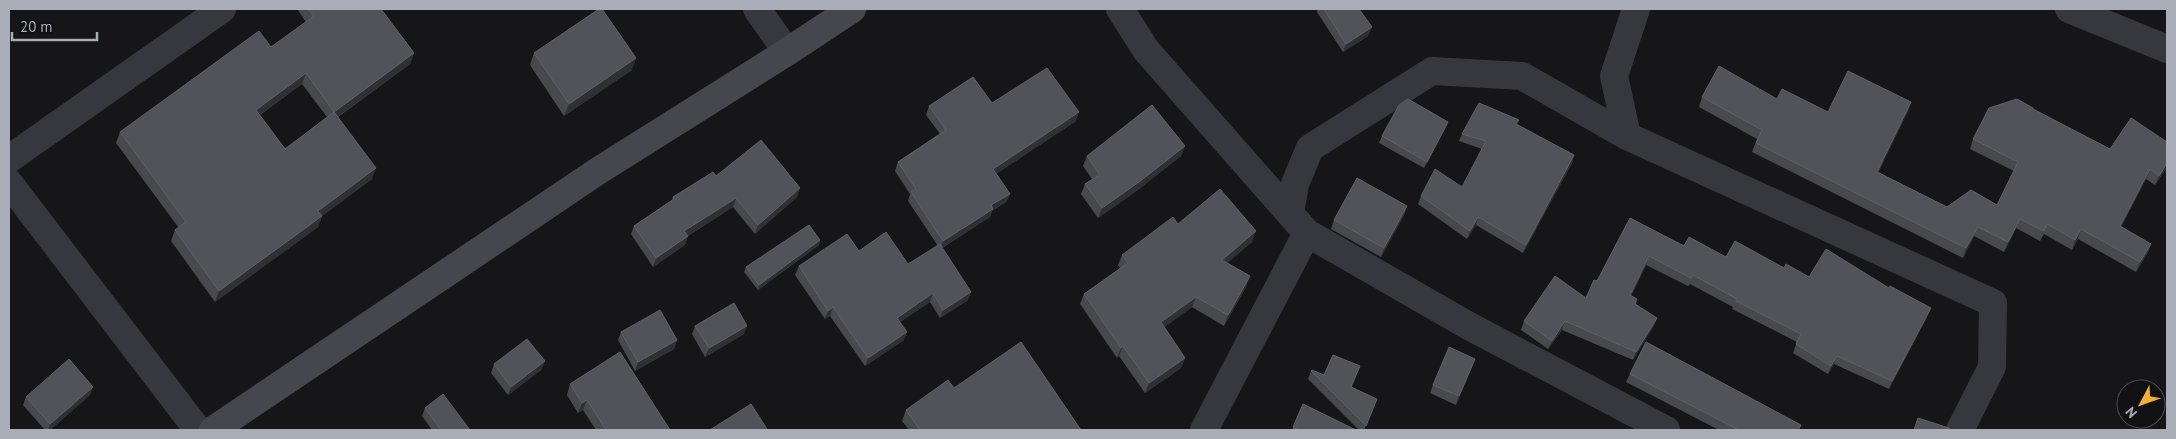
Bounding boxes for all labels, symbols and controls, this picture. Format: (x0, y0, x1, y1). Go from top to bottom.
scale bar (12, 10, 98, 42)
text: 20 m (20, 17, 53, 36)
north arrow (2116, 379, 2166, 429)
text: N (2121, 403, 2141, 422)

